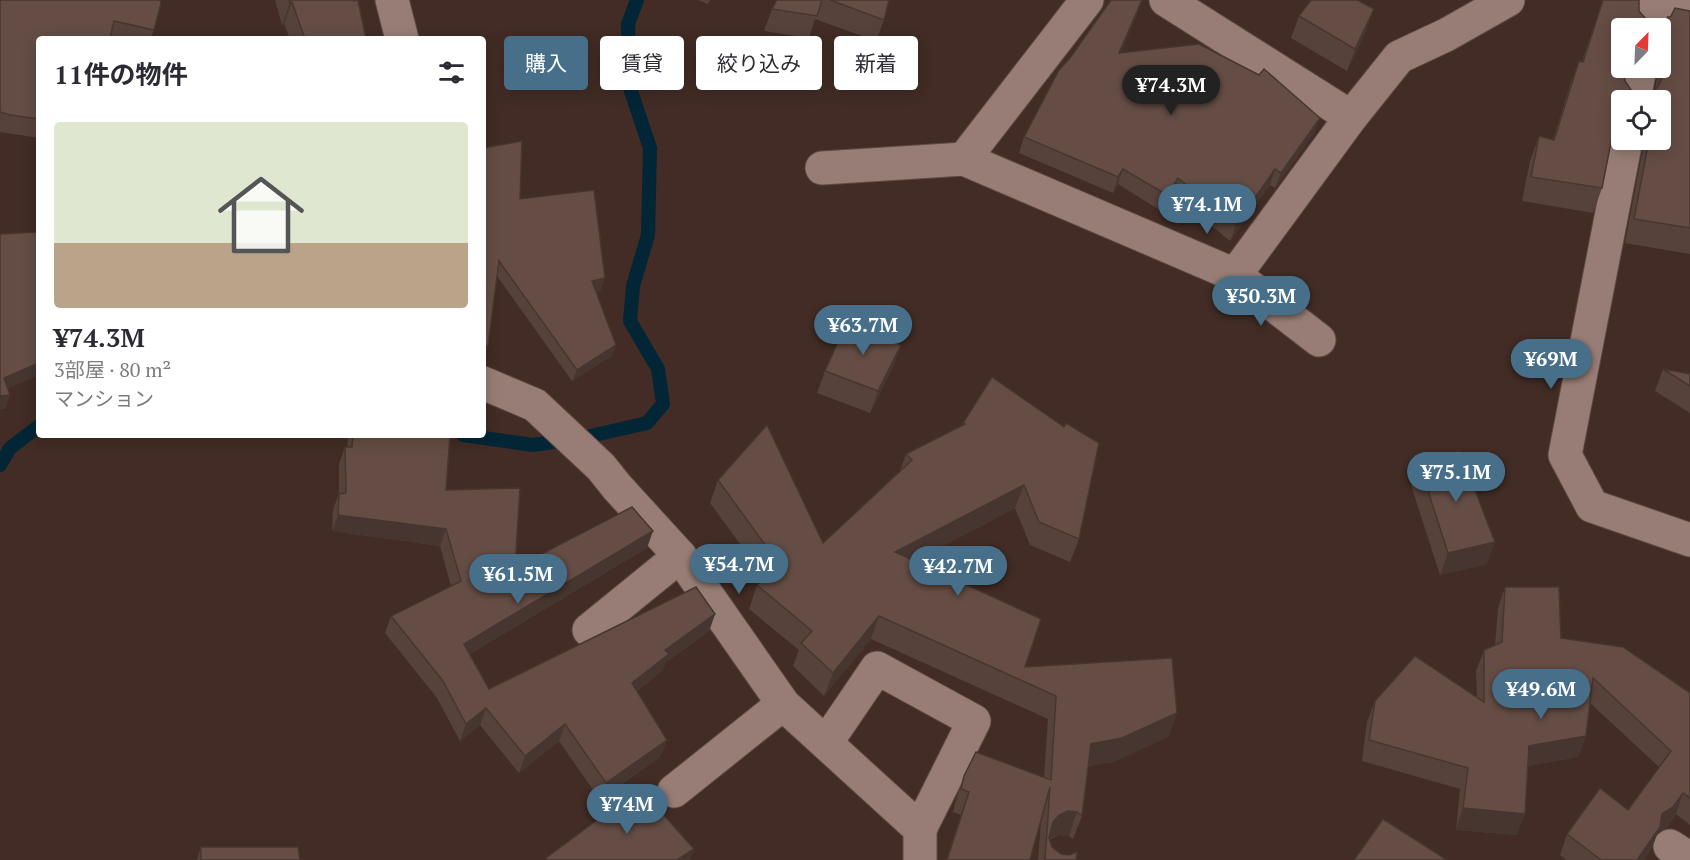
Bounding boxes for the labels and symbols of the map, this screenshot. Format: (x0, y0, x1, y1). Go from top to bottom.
north arrow (1611, 18, 1671, 78)
pin: ¥74.3M (1122, 65, 1220, 116)
pin: ¥74.1M (1158, 184, 1256, 235)
pin: ¥50.3M (1212, 276, 1310, 327)
pin: ¥63.7M (814, 305, 912, 356)
pin: ¥69M (1515, 339, 1587, 390)
pin: ¥75.1M (1407, 452, 1505, 503)
pin: ¥54.7M (690, 544, 788, 595)
pin: ¥42.7M (909, 546, 1007, 597)
pin: ¥61.5M (469, 554, 567, 605)
pin: ¥49.6M (1492, 669, 1590, 720)
pin: ¥74M (591, 784, 663, 835)

